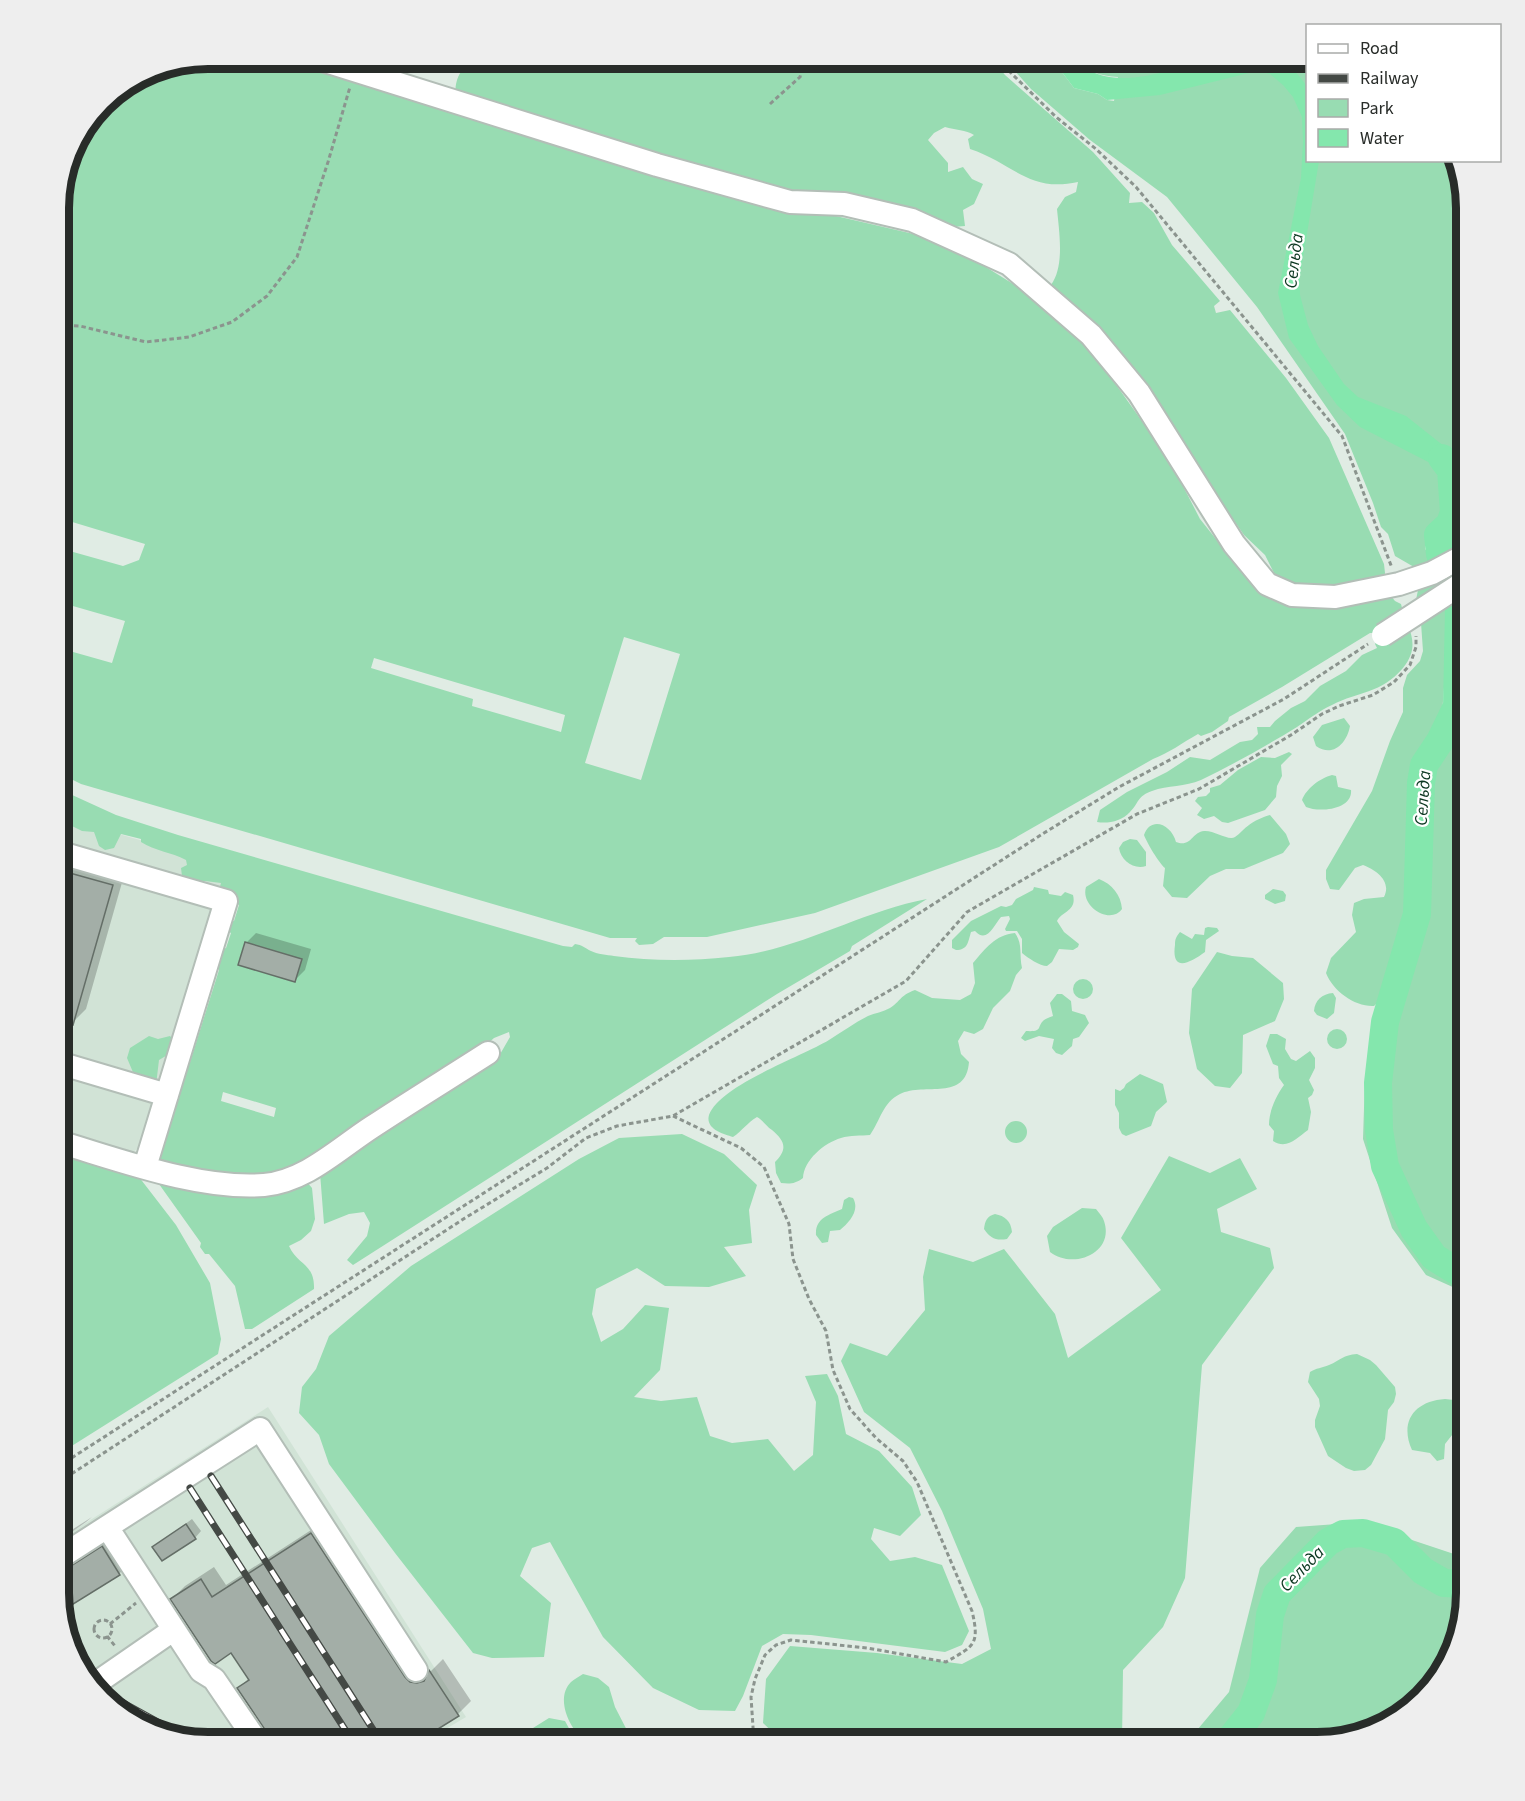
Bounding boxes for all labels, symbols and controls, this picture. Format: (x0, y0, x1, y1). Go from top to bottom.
legend (1306, 24, 1501, 162)
text: Road (1360, 36, 1399, 61)
text: Railway (1360, 66, 1419, 91)
text: Park (1360, 96, 1394, 121)
text: Water (1360, 126, 1404, 151)
water label: Сельда (1278, 232, 1310, 290)
water label: Сельда (1409, 769, 1437, 826)
water label: Сельда (1274, 1540, 1330, 1598)

